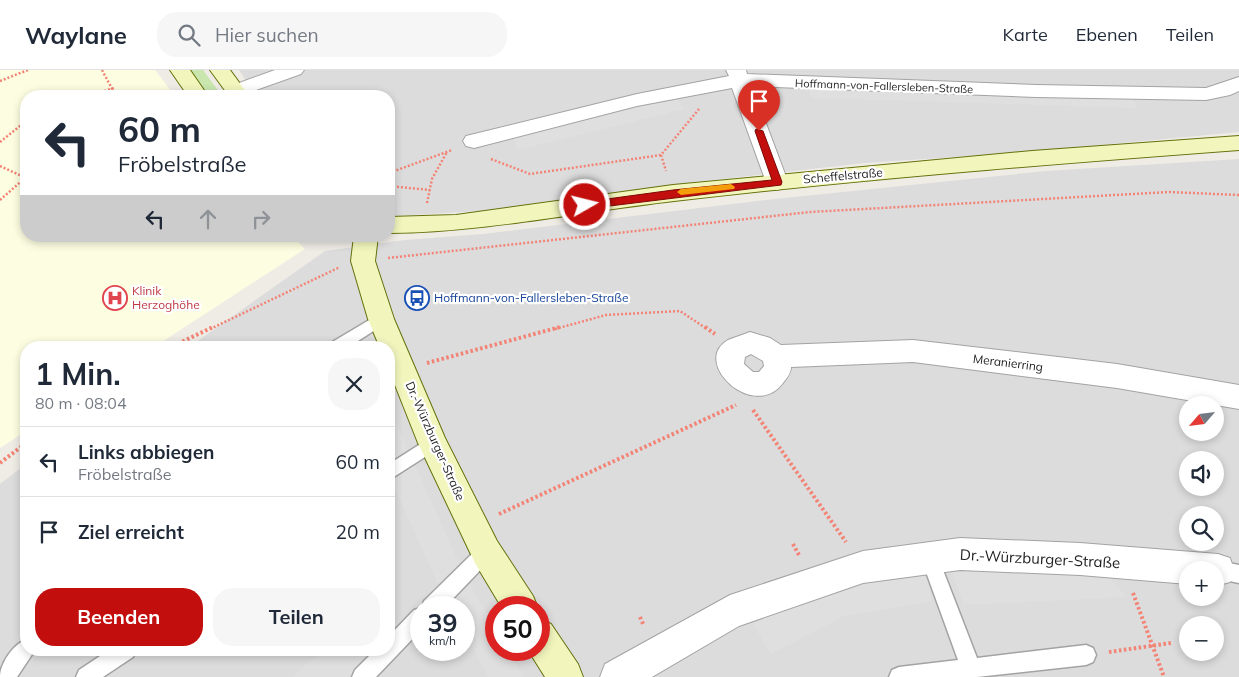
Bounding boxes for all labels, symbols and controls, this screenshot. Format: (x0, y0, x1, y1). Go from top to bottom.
search box (157, 12, 507, 57)
text: Waylane (25, 20, 127, 50)
icon: search (175, 21, 203, 49)
text: Hier suchen (215, 23, 319, 47)
text: Karte (1002, 23, 1048, 46)
text: Ebenen (1076, 23, 1138, 46)
text: Teilen (1166, 23, 1214, 46)
street label: Hoffmann-von-Fallersleben-Straße (795, 76, 973, 96)
pin (738, 80, 780, 131)
icon: arrive (745, 87, 773, 115)
text: 60 m (118, 107, 201, 151)
icon: left (35, 110, 100, 175)
text: Fröbelstraße (118, 150, 246, 178)
street label: Scheffelstraße (803, 165, 883, 186)
position arrow (558, 178, 610, 230)
icon: left (141, 205, 169, 233)
icon: ahead (194, 205, 222, 233)
icon: right (247, 205, 275, 233)
place label: Klinik Herzoghöhe (132, 283, 200, 312)
hospital icon: Klinik Herzoghöhe (102, 285, 128, 311)
bus stop icon: Hoffmann-von-Fallersleben-Straße (404, 285, 430, 311)
place label: Hoffmann-von-Fallersleben-Straße (434, 290, 628, 305)
street label: Meranierring (972, 351, 1044, 374)
text: 1 Min. (35, 355, 121, 393)
button: close (328, 358, 380, 410)
street label: Dr.-Würzburger-Straße (402, 379, 468, 503)
text: 80 m · 08:04 (35, 393, 127, 413)
north arrow (1179, 396, 1224, 441)
map controls (1179, 396, 1224, 661)
text: Links abbiegen (78, 440, 215, 464)
icon: left (35, 448, 63, 476)
text: 60 m (336, 450, 380, 474)
button: sound (1179, 451, 1224, 496)
text: Fröbelstraße (78, 464, 171, 484)
button: search (1179, 506, 1224, 551)
icon: arrive (35, 518, 63, 546)
text: Ziel erreicht (78, 520, 184, 544)
text: 20 m (336, 520, 380, 544)
street label: Dr.-Würzburger-Straße (959, 545, 1121, 572)
button: + (1179, 561, 1224, 606)
button: Beenden (35, 588, 203, 646)
button: Teilen (213, 588, 380, 646)
speed limit sign: 50 (485, 596, 550, 661)
text: 39 (427, 607, 458, 638)
button: − (1179, 616, 1224, 661)
text: km/h (429, 633, 456, 648)

